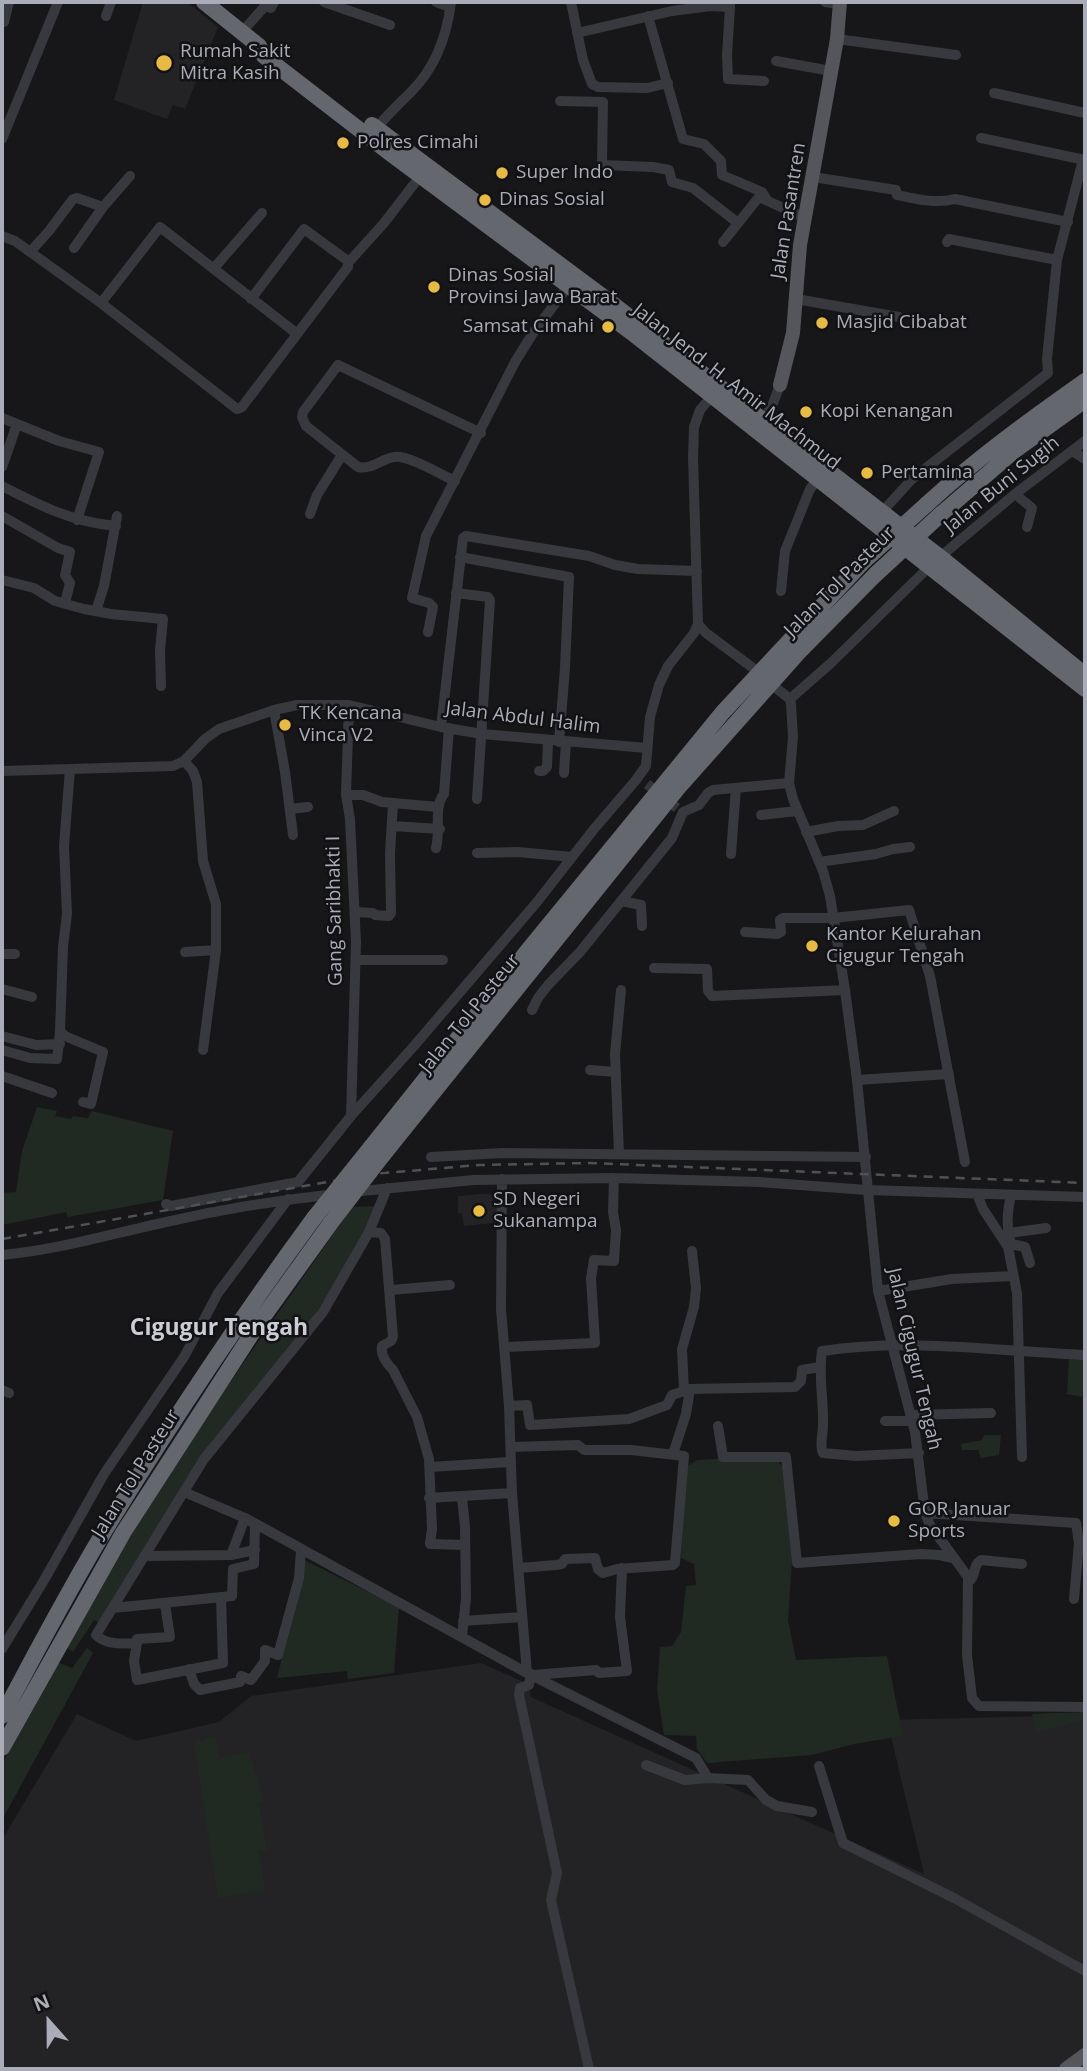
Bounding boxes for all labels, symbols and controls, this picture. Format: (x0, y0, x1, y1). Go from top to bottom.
place label: Rumah Sakit Mitra Kasih (180, 41, 291, 85)
marker: Rumah Sakit Mitra Kasih (154, 53, 174, 73)
place label: Polres Cimahi (357, 132, 478, 154)
marker: Polres Cimahi (335, 135, 351, 151)
street label: Jalan Pasantren (767, 141, 811, 281)
place label: Super Indo (516, 162, 613, 184)
marker: Super Indo (494, 165, 510, 181)
place label: Dinas Sosial (499, 189, 605, 211)
marker: Dinas Sosial (477, 192, 493, 208)
place label: Dinas Sosial Provinsi Jawa Barat (448, 265, 617, 309)
marker: Dinas Sosial Provinsi Jawa Barat (426, 279, 442, 295)
street label: Jalan Jend. H. Amir Machmud (628, 299, 844, 475)
place label: Masjid Cibabat (836, 312, 967, 334)
marker: Masjid Cibabat (814, 315, 830, 331)
place label: Samsat Cimahi (463, 316, 594, 338)
marker: Samsat Cimahi (600, 319, 616, 335)
place label: Kopi Kenangan (820, 401, 953, 423)
marker: Kopi Kenangan (798, 404, 814, 420)
street label: Jalan Buni Sugih (940, 432, 1064, 538)
place label: Pertamina (881, 462, 973, 484)
marker: Pertamina (859, 465, 875, 481)
street label: Jalan Tol Pasteur (780, 522, 900, 642)
street label: Jalan Abdul Halim (444, 697, 602, 739)
place label: TK Kencana Vinca V2 (299, 703, 402, 747)
marker: TK Kencana Vinca V2 (277, 717, 293, 733)
street label: Gang Saribhakti I (322, 836, 348, 986)
place label: Kantor Kelurahan Cigugur Tengah (826, 924, 982, 968)
marker: Kantor Kelurahan Cigugur Tengah (804, 938, 820, 954)
street label: Jalan Tol Pasteur (415, 950, 525, 1078)
place label: SD Negeri Sukanampa (493, 1189, 598, 1233)
marker: SD Negeri Sukanampa (471, 1203, 487, 1219)
street label: Jalan Cigugur Tengah (882, 1266, 946, 1452)
district label: Cigugur Tengah (130, 1314, 308, 1342)
street label: Jalan Tol Pasteur (87, 1406, 185, 1542)
place label: GOR Januar Sports (908, 1499, 1011, 1543)
marker: GOR Januar Sports (886, 1513, 902, 1529)
north arrow (14, 1987, 84, 2057)
text: N (30, 1987, 53, 2017)

